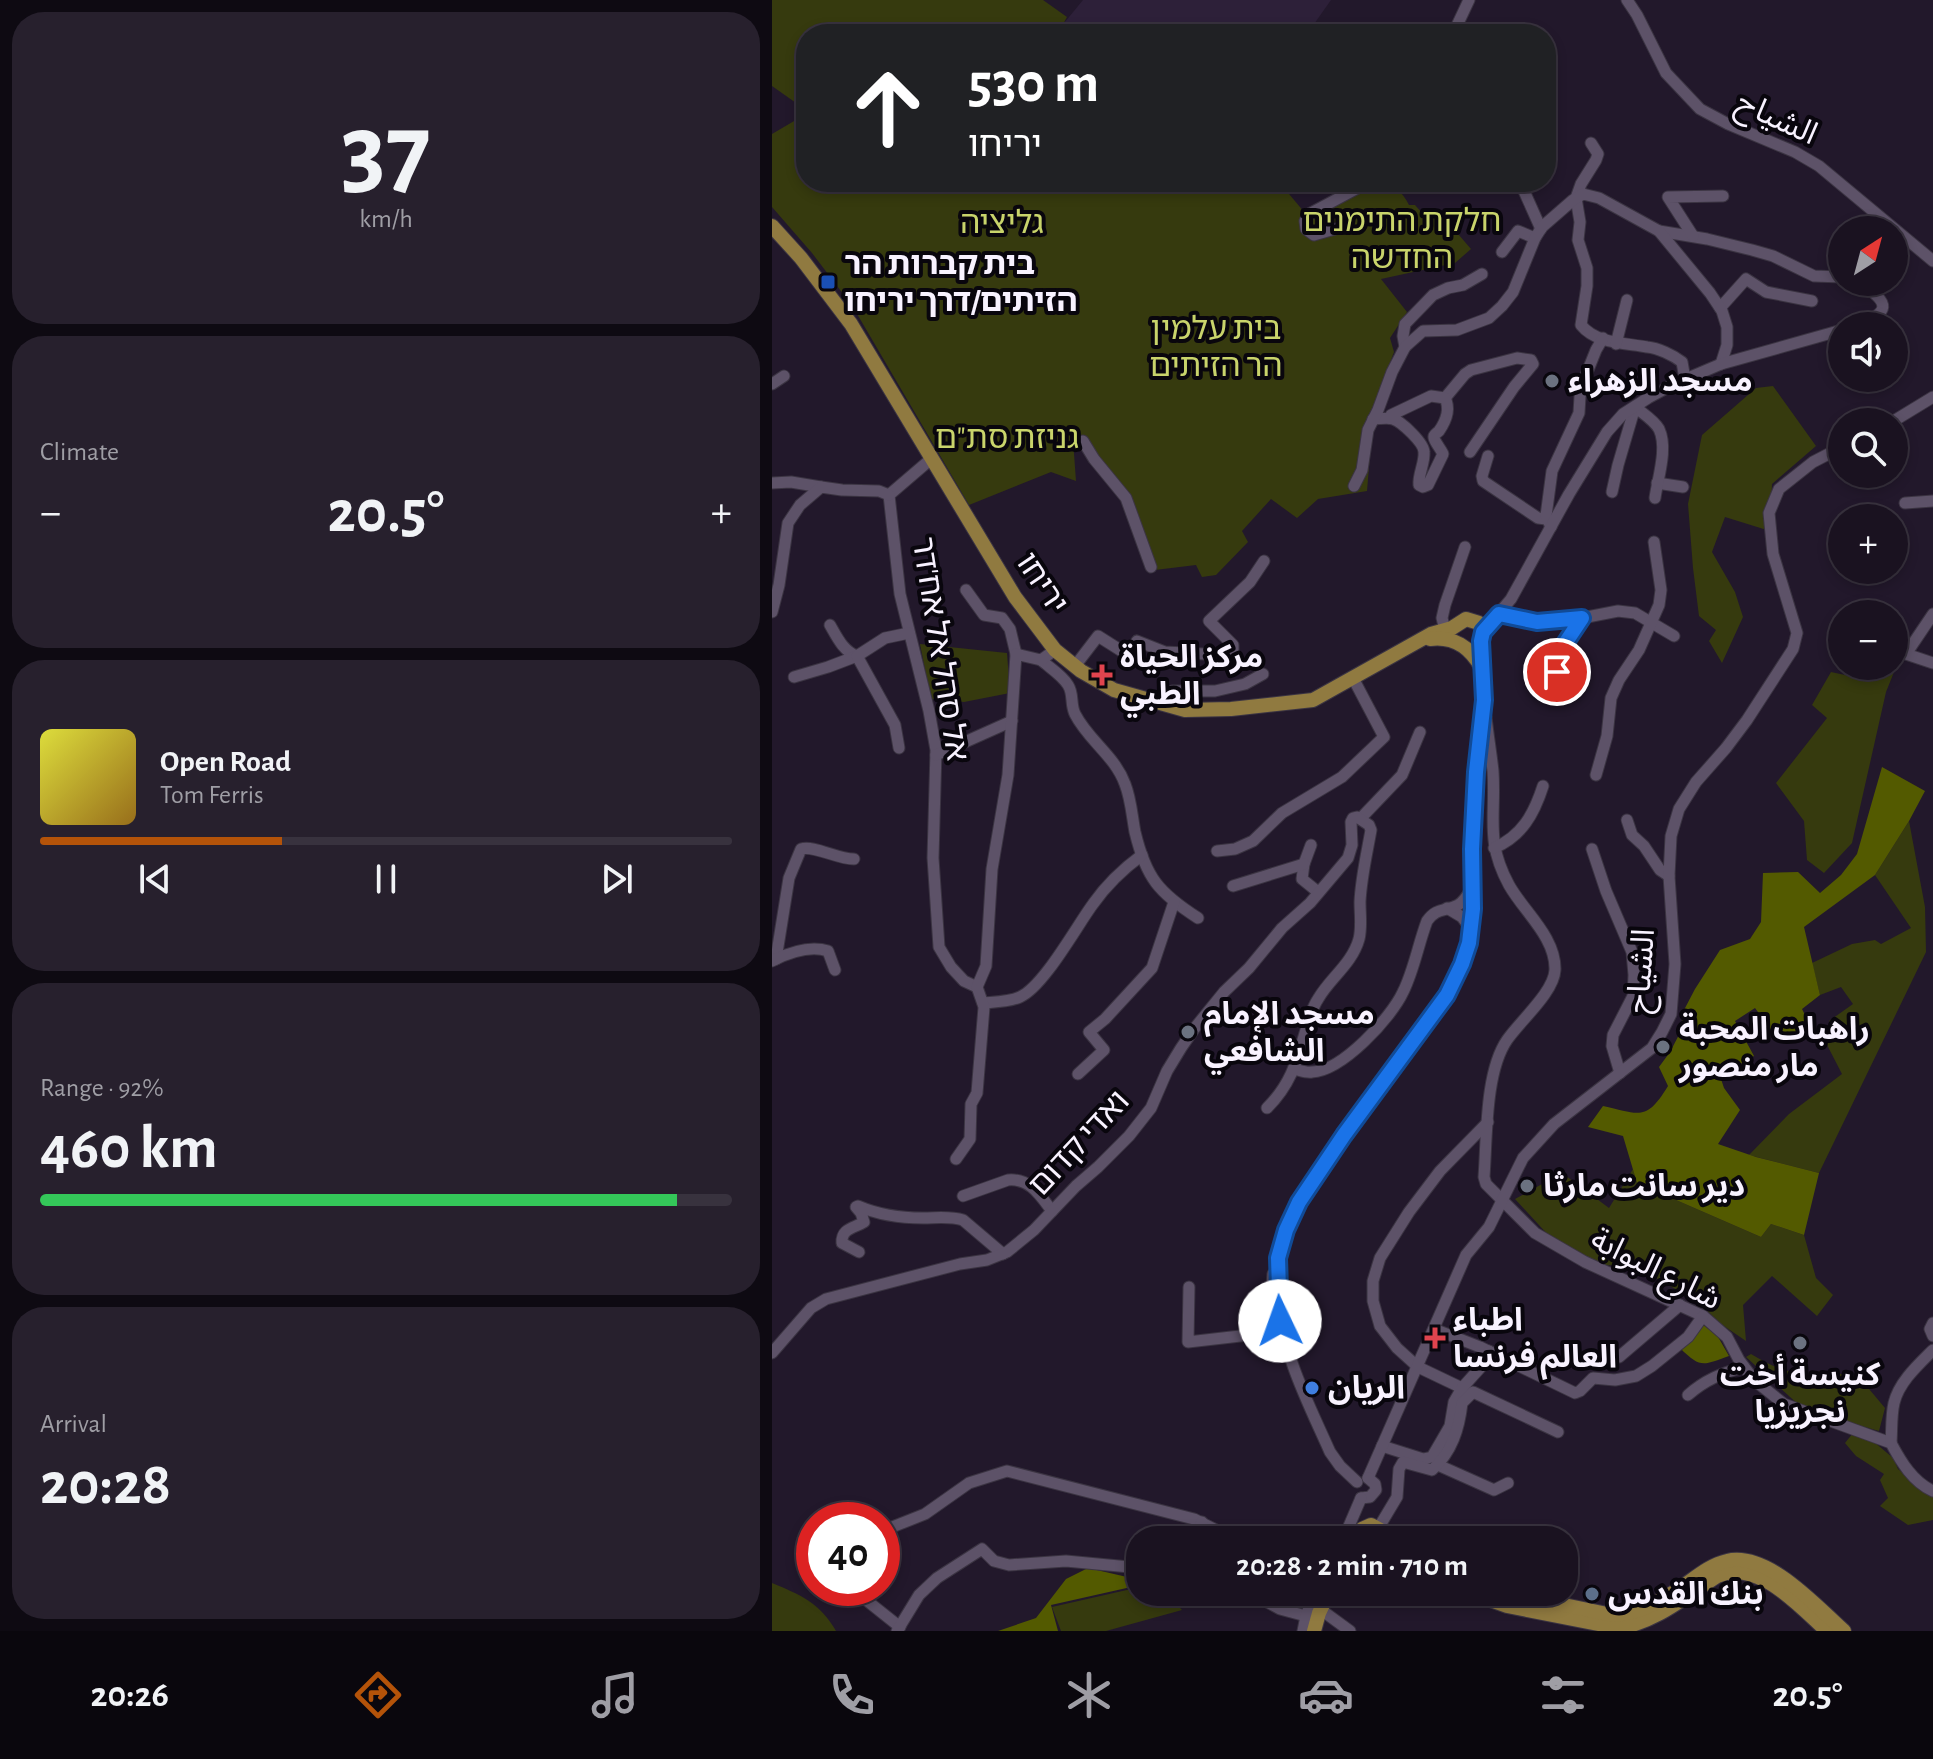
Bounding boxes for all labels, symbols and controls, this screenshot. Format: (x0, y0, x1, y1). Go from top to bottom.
icon: ahead (836, 56, 940, 160)
text: 530 m (968, 56, 1099, 112)
street label: الشياح (1729, 86, 1822, 157)
text: 37 (341, 100, 431, 204)
text: יריחו (968, 127, 1042, 163)
park label: חלקת התימנים החדשה (1302, 205, 1502, 274)
text: km/h (359, 206, 413, 232)
park label: גליציה (960, 207, 1044, 239)
north arrow (1828, 216, 1908, 296)
map controls (1828, 216, 1908, 680)
place label: בית קברות הר הזיתים/דרך יריחו (844, 248, 1078, 317)
marker: בית קברות הר הזיתים/דרך יריחו (819, 273, 837, 291)
button: sound (1828, 312, 1908, 392)
park label: בית עלמין הר הזיתים (1149, 313, 1283, 382)
place label: مسجد الزهراء (1568, 365, 1753, 399)
marker: مسجد الزهراء (1543, 372, 1561, 390)
button: search (1828, 408, 1908, 488)
park label: גניזת סת"ם (935, 422, 1079, 454)
text: Climate (40, 439, 119, 465)
text: 20.5° (328, 483, 444, 543)
text: − (40, 491, 61, 535)
text: + (711, 491, 732, 535)
button: + (1828, 504, 1908, 584)
street label: אל סהל אל אח'דר (906, 535, 974, 763)
street label: יריחו (1010, 547, 1074, 619)
button: − (1828, 600, 1908, 680)
pin (1523, 638, 1591, 706)
place label: مركز الحياة الطبي (1120, 641, 1263, 718)
icon: arrive (1535, 650, 1579, 694)
marker: مركز الحياة الطبي (1091, 664, 1113, 686)
text: Open Road (160, 747, 291, 777)
text: Tom Ferris (160, 782, 264, 808)
icon: previous (133, 857, 177, 901)
icon: pause (364, 857, 408, 901)
icon: next (595, 857, 639, 901)
street label: الشياح (1622, 928, 1667, 1015)
place label: مسجد الإمام الشافعي (1204, 998, 1375, 1075)
place label: راهبات المحبة مار منصور (1677, 1012, 1870, 1084)
marker: مسجد الإمام الشافعي (1179, 1023, 1197, 1041)
marker: راهبات المحبة مار منصور (1654, 1038, 1672, 1056)
text: Range · 92% (40, 1075, 164, 1101)
street label: ואדי קדום (1023, 1084, 1135, 1202)
text: 460 km (40, 1119, 218, 1179)
place label: دير سانت مارثا (1543, 1170, 1745, 1204)
marker: دير سانت مارثا (1518, 1177, 1536, 1195)
street label: شارع البوابة (1583, 1223, 1726, 1322)
position arrow (1238, 1279, 1322, 1363)
place label: اطباء العالم فرنسا (1453, 1304, 1617, 1380)
marker: اطباء العالم فرنسا (1424, 1327, 1446, 1349)
marker: كنيسة أخت نجريزيا (1791, 1334, 1809, 1352)
place label: كنيسة أخت نجريزيا (1720, 1353, 1881, 1430)
place label: الريان (1328, 1372, 1405, 1406)
marker: الريان (1303, 1379, 1321, 1397)
text: Arrival (40, 1411, 107, 1437)
text: 20:28 (40, 1455, 171, 1515)
speed limit sign: 40 (796, 1502, 900, 1606)
text: 20:28 · 2 min · 710 m (1236, 1551, 1468, 1581)
place label: بنك القدس (1608, 1578, 1764, 1612)
marker: بنك القدس (1583, 1585, 1601, 1603)
icon: directions (350, 1667, 406, 1723)
icon: music (587, 1667, 643, 1723)
icon: phone (824, 1667, 880, 1723)
icon: climate (1061, 1667, 1117, 1723)
icon: car (1298, 1667, 1354, 1723)
icon: filters (1535, 1667, 1591, 1723)
text: 20:26 (91, 1677, 169, 1713)
text: 20.5° (1772, 1677, 1842, 1713)

